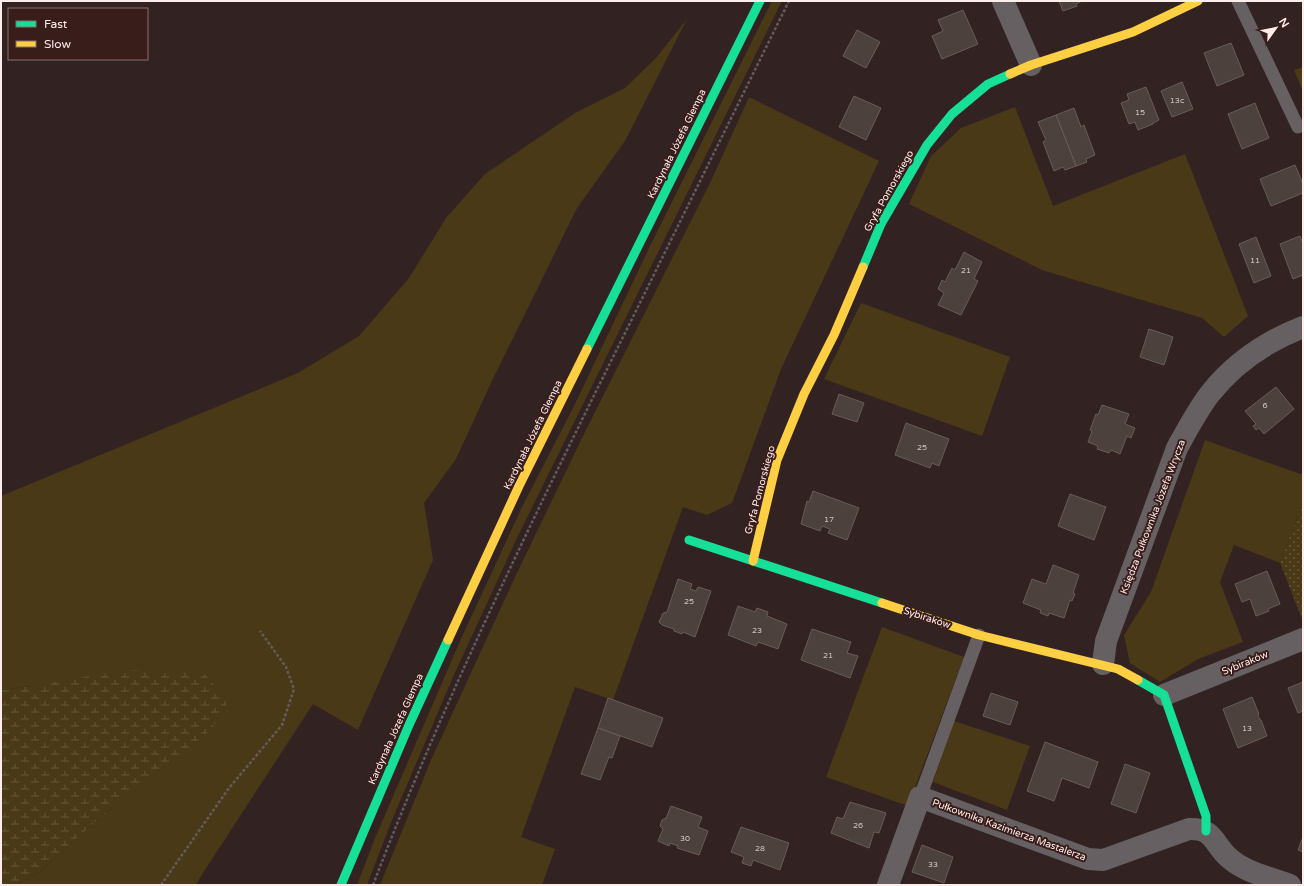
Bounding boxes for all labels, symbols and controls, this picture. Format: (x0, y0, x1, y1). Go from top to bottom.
legend (8, 8, 148, 60)
north arrow (1256, 8, 1296, 48)
text: N (1276, 16, 1292, 30)
text: Fast (44, 17, 68, 31)
text: Slow (44, 37, 71, 51)
street label: Kardynała Józefa Glempa (645, 87, 709, 201)
house number: 13c (1170, 96, 1184, 105)
house number: 15 (1135, 108, 1145, 117)
street label: Gryfa Pomorskiego (862, 148, 916, 234)
house number: 11 (1250, 256, 1260, 265)
house number: 21 (961, 266, 971, 275)
street label: Kardynała Józefa Glempa (501, 378, 565, 492)
house number: 6 (1262, 401, 1268, 410)
street label: Księdza Pułkownika Józefa Wrycza (1118, 438, 1188, 596)
house number: 25 (917, 443, 927, 452)
street label: Gryfa Pomorskiego (742, 444, 778, 536)
house number: 17 (824, 515, 834, 524)
house number: 25 (684, 597, 694, 606)
street label: Sybiraków (902, 605, 952, 631)
house number: 23 (752, 626, 762, 635)
street label: Sybiraków (1220, 648, 1270, 678)
house number: 21 (823, 651, 833, 660)
street label: Kardynała Józefa Glempa (366, 672, 426, 786)
house number: 13 (1242, 724, 1252, 733)
street label: Pułkownika Kazimierza Mastalerza (930, 796, 1088, 864)
house number: 26 (853, 821, 863, 830)
house number: 30 (680, 834, 690, 843)
house number: 28 (755, 844, 765, 853)
house number: 33 (928, 860, 938, 869)

